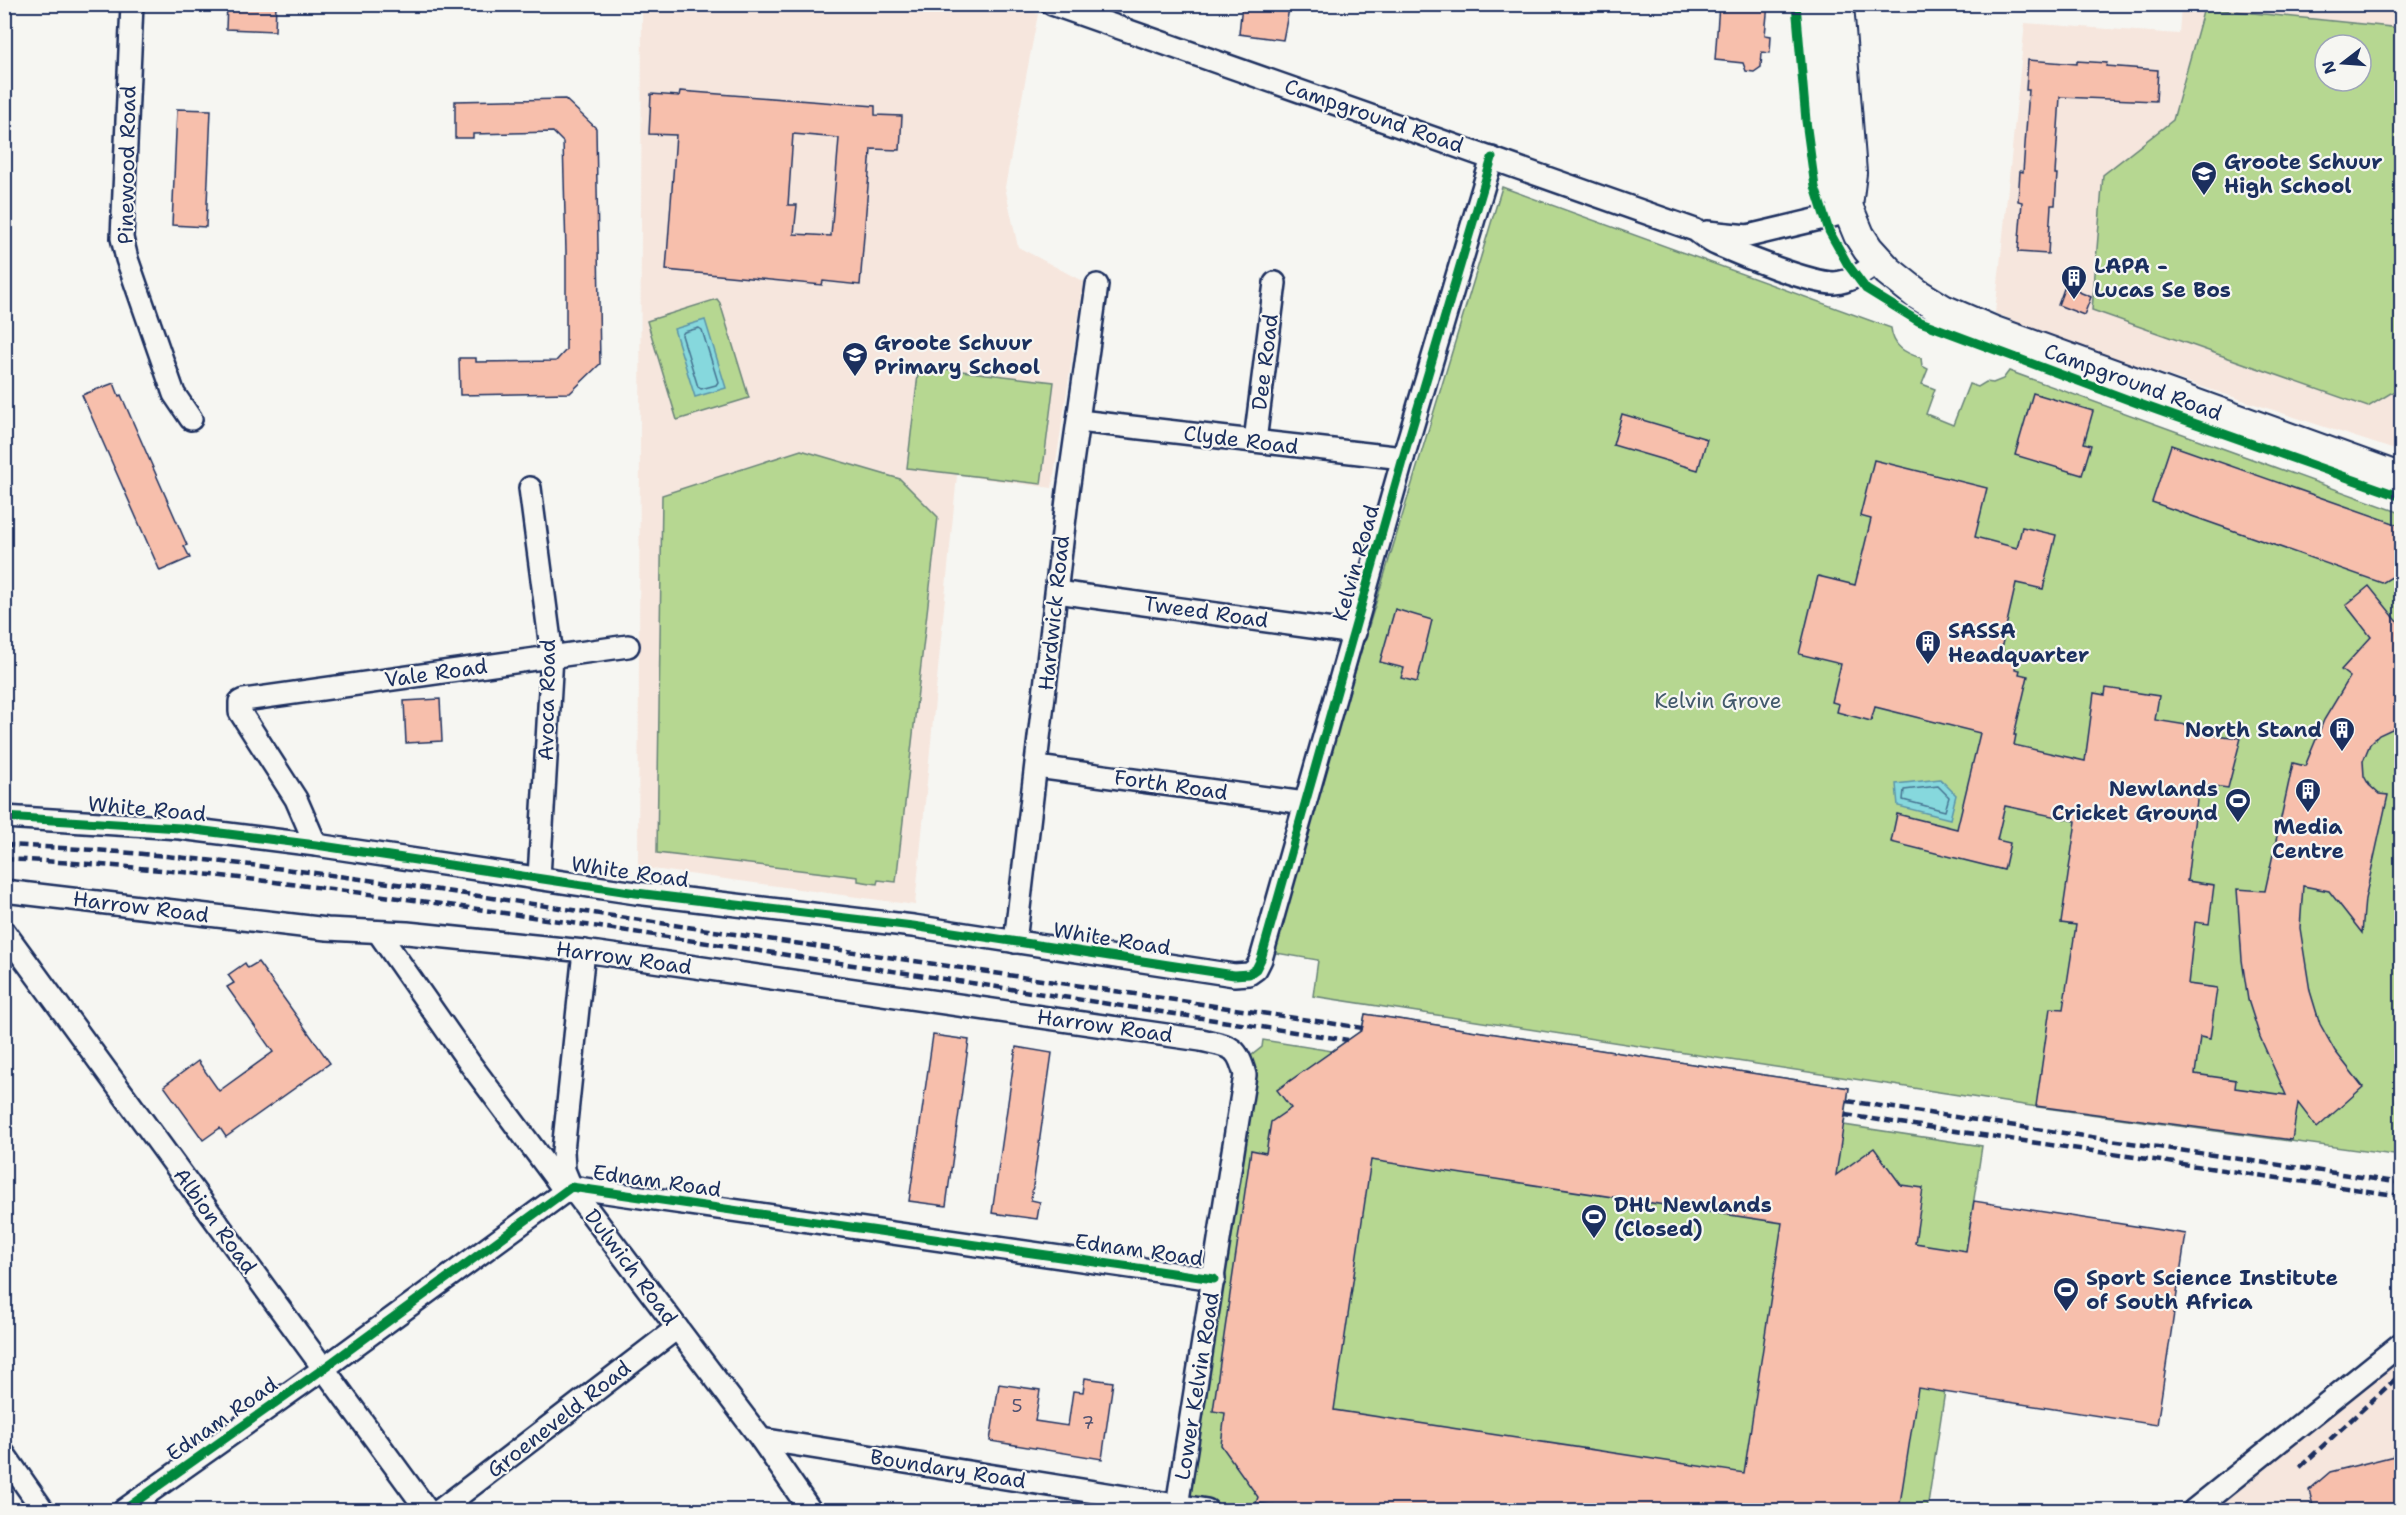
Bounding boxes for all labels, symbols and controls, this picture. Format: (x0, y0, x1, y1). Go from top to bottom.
north arrow (2313, 33, 2373, 93)
text: N (2317, 58, 2341, 76)
street label: Campground Road (1281, 72, 1467, 160)
street label: Pinewood Road (112, 85, 142, 245)
place label: Groote Schuur High School (2224, 148, 2383, 200)
school or university icon: Groote Schuur High School (2189, 159, 2219, 197)
place label: LAPA - Lucas Se Bos (2094, 252, 2231, 304)
building icon: LAPA - Lucas Se Bos (2059, 263, 2089, 301)
street label: Dee Road (1245, 312, 1285, 412)
place label: Groote Schuur Primary School (874, 329, 1040, 381)
street label: Campground Road (2040, 337, 2226, 427)
school or university icon: Groote Schuur Primary School (840, 340, 870, 378)
street label: Clyde Road (1182, 419, 1300, 461)
street label: Kelvin Road (1326, 501, 1386, 625)
street label: Hardwick Road (1032, 534, 1076, 692)
street label: Tweed Road (1142, 589, 1270, 635)
place label: SASSA Headquarter (1948, 617, 2089, 669)
building icon: SASSA Headquarter (1913, 628, 1943, 666)
street label: Avoca Road (532, 639, 562, 761)
street label: Vale Road (383, 652, 489, 694)
park label: Kelvin Grove (1654, 687, 1782, 715)
building icon: North Stand (2327, 715, 2357, 753)
place label: North Stand (2185, 716, 2322, 744)
street label: Forth Road (1112, 763, 1230, 807)
place label: Newlands Cricket Ground (2052, 775, 2218, 827)
building icon: Media Centre (2293, 776, 2323, 814)
sports icon: Newlands Cricket Ground (2223, 786, 2253, 824)
street label: White Road (87, 790, 207, 828)
place label: Media Centre (2272, 813, 2344, 865)
street label: White Road (569, 850, 691, 894)
street label: Harrow Road (71, 885, 211, 929)
street label: White Road (1051, 916, 1173, 962)
street label: Harrow Road (554, 935, 694, 981)
street label: Harrow Road (1035, 1003, 1175, 1049)
street label: Ednam Road (591, 1158, 723, 1204)
street label: Albion Road (167, 1162, 263, 1280)
place label: DHL Newlands (Closed) (1614, 1191, 1772, 1243)
sports icon: DHL Newlands (Closed) (1579, 1202, 1609, 1240)
street label: Dulwich Road (578, 1203, 684, 1331)
street label: Ednam Road (1073, 1227, 1205, 1273)
place label: Sport Science Institute of South Africa (2086, 1264, 2338, 1316)
sports icon: Sport Science Institute of South Africa (2051, 1275, 2081, 1313)
street label: Lower Kelvin Road (1168, 1290, 1226, 1482)
street label: Groeneveld Road (481, 1354, 637, 1484)
street label: Ednam Road (161, 1370, 283, 1468)
house number: 5 (1011, 1394, 1023, 1418)
house number: 7 (1082, 1411, 1094, 1435)
street label: Boundary Road (868, 1443, 1028, 1495)

